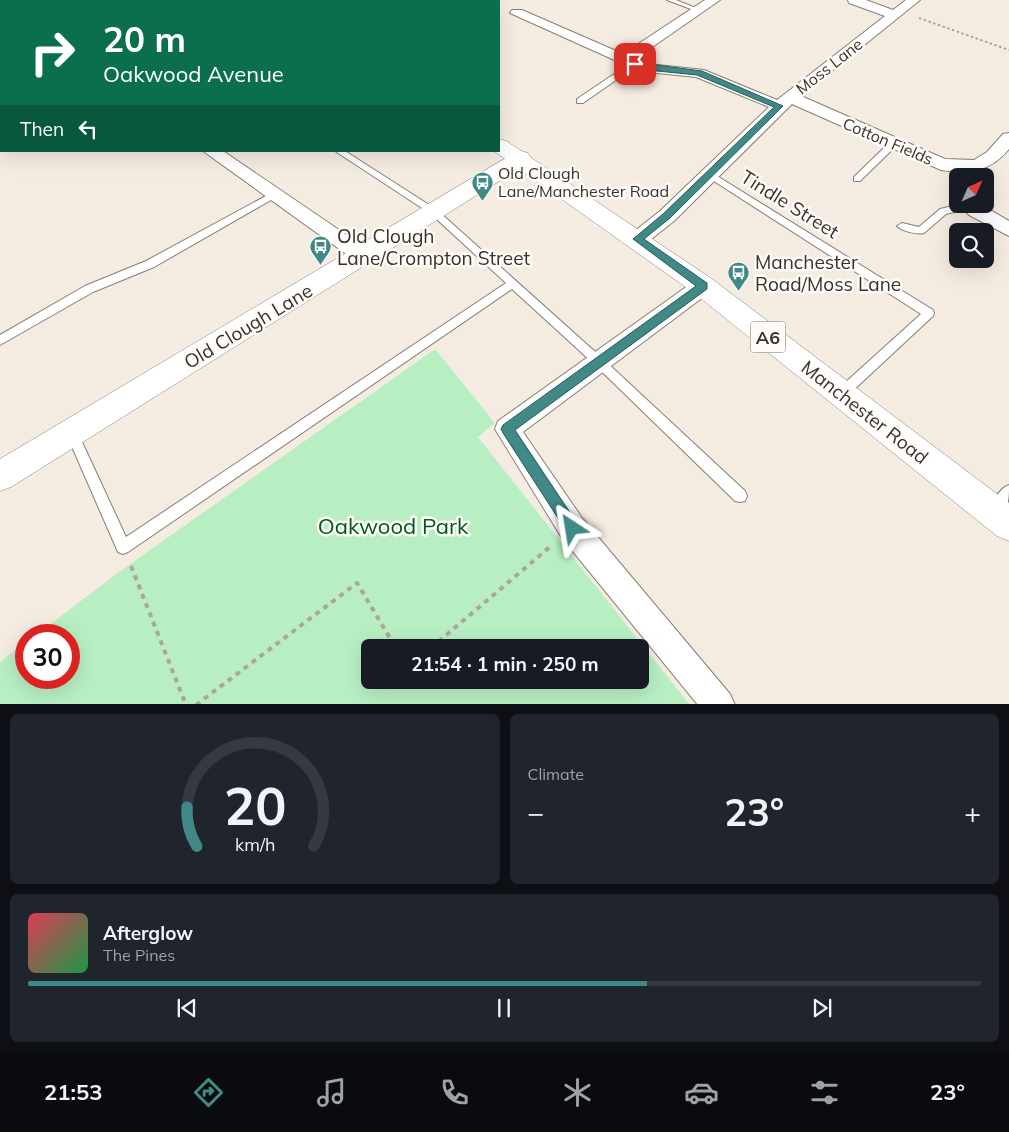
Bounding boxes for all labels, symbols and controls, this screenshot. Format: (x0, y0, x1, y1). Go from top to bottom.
text: 20 m (103, 17, 186, 61)
icon: right (20, 20, 85, 85)
street label: Moss Lane (792, 34, 866, 98)
pin (614, 43, 656, 85)
icon: arrive (621, 50, 649, 78)
text: Oakwood Avenue (103, 60, 284, 88)
street label: Cotton Fields (840, 113, 936, 169)
icon: left (74, 115, 102, 143)
text: Then (20, 117, 64, 141)
place label: Old Clough Lane/Manchester Road (498, 163, 669, 201)
street label: Tindle Street (737, 164, 844, 244)
north arrow (949, 168, 994, 212)
map controls (949, 168, 994, 268)
bus stop icon: Old Clough Lane/Manchester Road (470, 170, 494, 201)
button: search (949, 223, 994, 268)
place label: Old Clough Lane/Crompton Street (337, 224, 531, 270)
bus stop icon: Old Clough Lane/Crompton Street (309, 235, 333, 266)
place label: Manchester Road/Moss Lane (755, 250, 901, 296)
bus stop icon: Manchester Road/Moss Lane (727, 261, 751, 292)
street label: Old Clough Lane (179, 278, 317, 374)
road number: A6 (750, 322, 786, 352)
street label: Manchester Road (797, 355, 933, 469)
position arrow (545, 501, 597, 553)
park label: Oakwood Park (318, 512, 469, 540)
speed limit sign: 30 (15, 624, 80, 689)
text: 21:54 · 1 min · 250 m (411, 652, 599, 676)
text: Climate (528, 764, 584, 784)
text: 20 (224, 773, 286, 838)
text: 23° (724, 788, 784, 836)
text: − (528, 795, 544, 830)
text: + (964, 795, 981, 830)
text: km/h (235, 833, 275, 855)
text: Afterglow (103, 921, 193, 945)
text: The Pines (103, 945, 175, 965)
icon: previous (173, 994, 201, 1022)
icon: pause (490, 994, 518, 1022)
icon: next (808, 994, 836, 1022)
icon: directions (191, 1075, 226, 1110)
icon: music (314, 1075, 349, 1110)
icon: phone (437, 1075, 472, 1110)
icon: climate (560, 1075, 595, 1110)
icon: car (684, 1075, 719, 1110)
icon: filters (807, 1075, 842, 1110)
text: 21:53 (44, 1078, 102, 1106)
text: 23° (930, 1078, 965, 1106)

